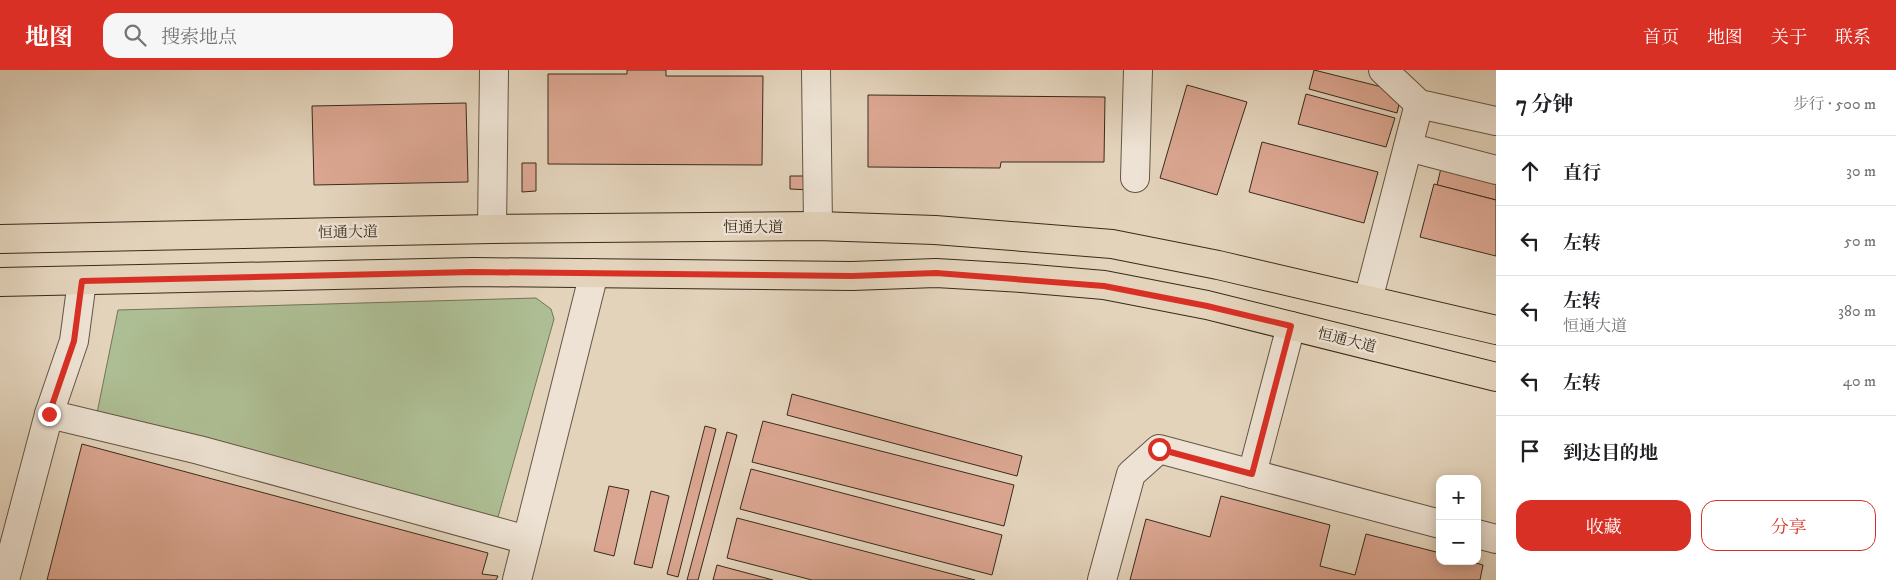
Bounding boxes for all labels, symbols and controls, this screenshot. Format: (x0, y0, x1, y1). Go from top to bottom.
search box (103, 13, 453, 58)
icon: search (121, 21, 149, 49)
text: 地图 (25, 23, 73, 53)
text: 搜索地点 (161, 26, 237, 49)
text: 首页 (1643, 27, 1679, 49)
text: 地图 (1707, 27, 1743, 49)
text: 关于 (1771, 27, 1807, 49)
text: 联系 (1835, 27, 1871, 49)
text: 7 分钟 (1516, 92, 1574, 118)
text: 步行 · 500 m (1793, 94, 1876, 114)
icon: ahead (1516, 157, 1544, 185)
text: 30 m (1846, 161, 1876, 181)
text: 直行 (1563, 162, 1601, 185)
street label: 恒通大道 (723, 218, 783, 237)
street label: 恒通大道 (318, 222, 378, 243)
icon: left (1516, 227, 1544, 255)
text: 50 m (1844, 231, 1876, 251)
text: 左转 (1563, 232, 1601, 255)
text: 左转 (1563, 290, 1601, 313)
icon: left (1516, 297, 1544, 325)
text: 380 m (1838, 301, 1876, 321)
text: 恒通大道 (1563, 316, 1627, 336)
street label: 恒通大道 (1315, 324, 1378, 357)
icon: left (1516, 367, 1544, 395)
text: 40 m (1843, 371, 1876, 391)
text: 左转 (1563, 372, 1601, 395)
route end (38, 403, 61, 426)
icon: arrive (1516, 437, 1544, 465)
route start (1148, 438, 1171, 461)
text: 到达目的地 (1563, 442, 1658, 465)
map controls (1436, 475, 1481, 565)
button: + (1436, 475, 1481, 520)
button: 收藏 (1516, 500, 1691, 551)
button: 分享 (1701, 500, 1876, 551)
button: − (1436, 520, 1481, 565)

